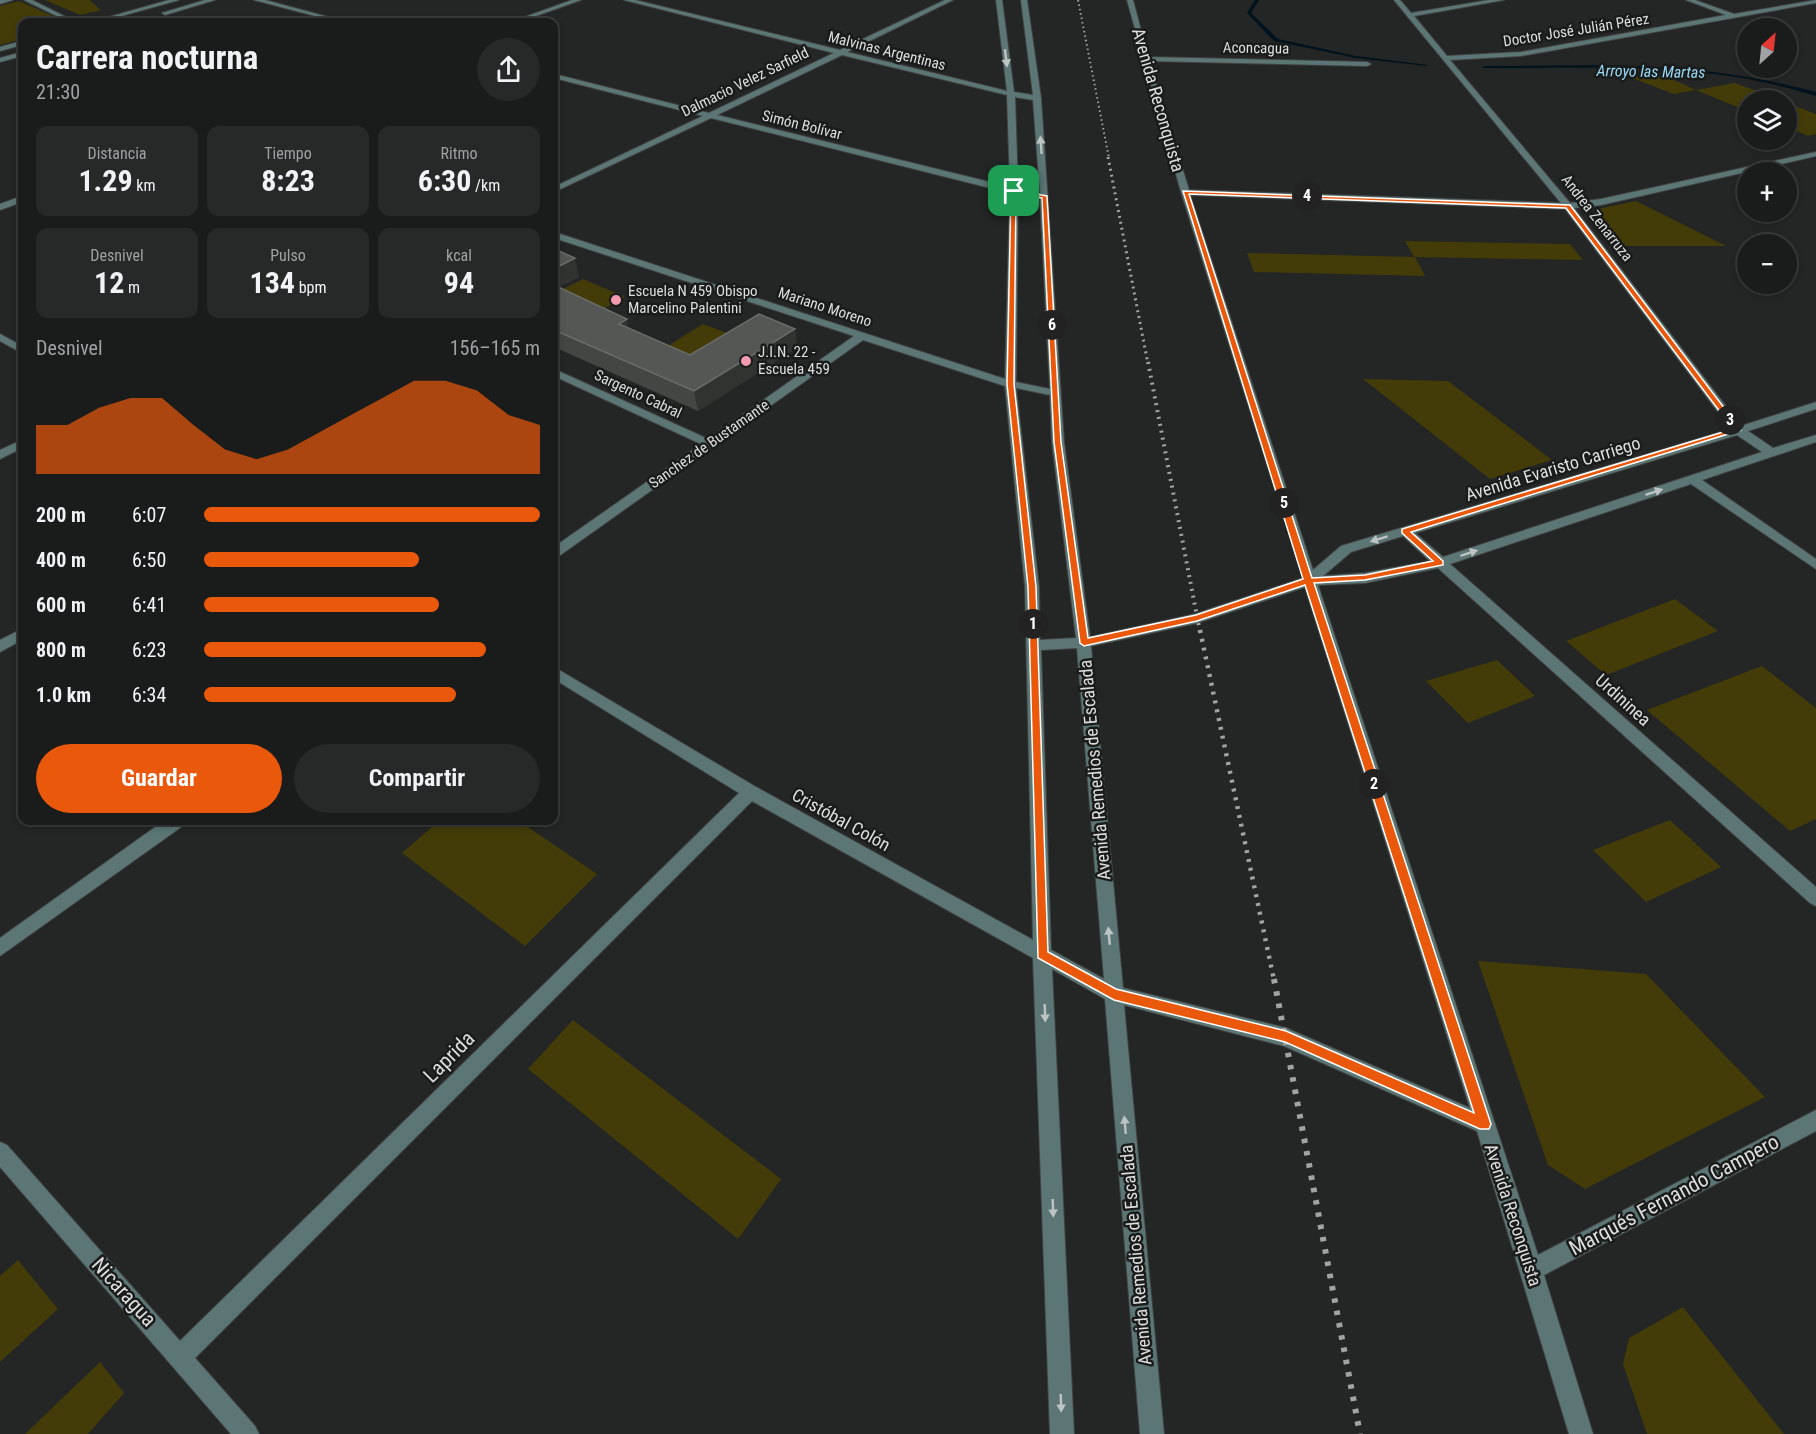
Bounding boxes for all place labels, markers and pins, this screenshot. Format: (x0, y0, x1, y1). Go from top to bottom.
pin (988, 165, 1039, 216)
pin: 4 (1292, 181, 1322, 211)
place label: Escuela N 459 Obispo Marcelino Palentini (628, 282, 758, 317)
marker: Escuela N 459 Obispo Marcelino Palentini (609, 293, 623, 307)
pin: 6 (1037, 310, 1067, 340)
place label: J.I.N. 22 - Escuela 459 (758, 343, 830, 378)
marker: J.I.N. 22 - Escuela 459 (739, 354, 753, 368)
pin: 3 (1715, 405, 1745, 435)
pin: 5 (1269, 488, 1299, 518)
pin: 1 (1018, 609, 1048, 639)
pin: 2 (1359, 769, 1389, 799)

